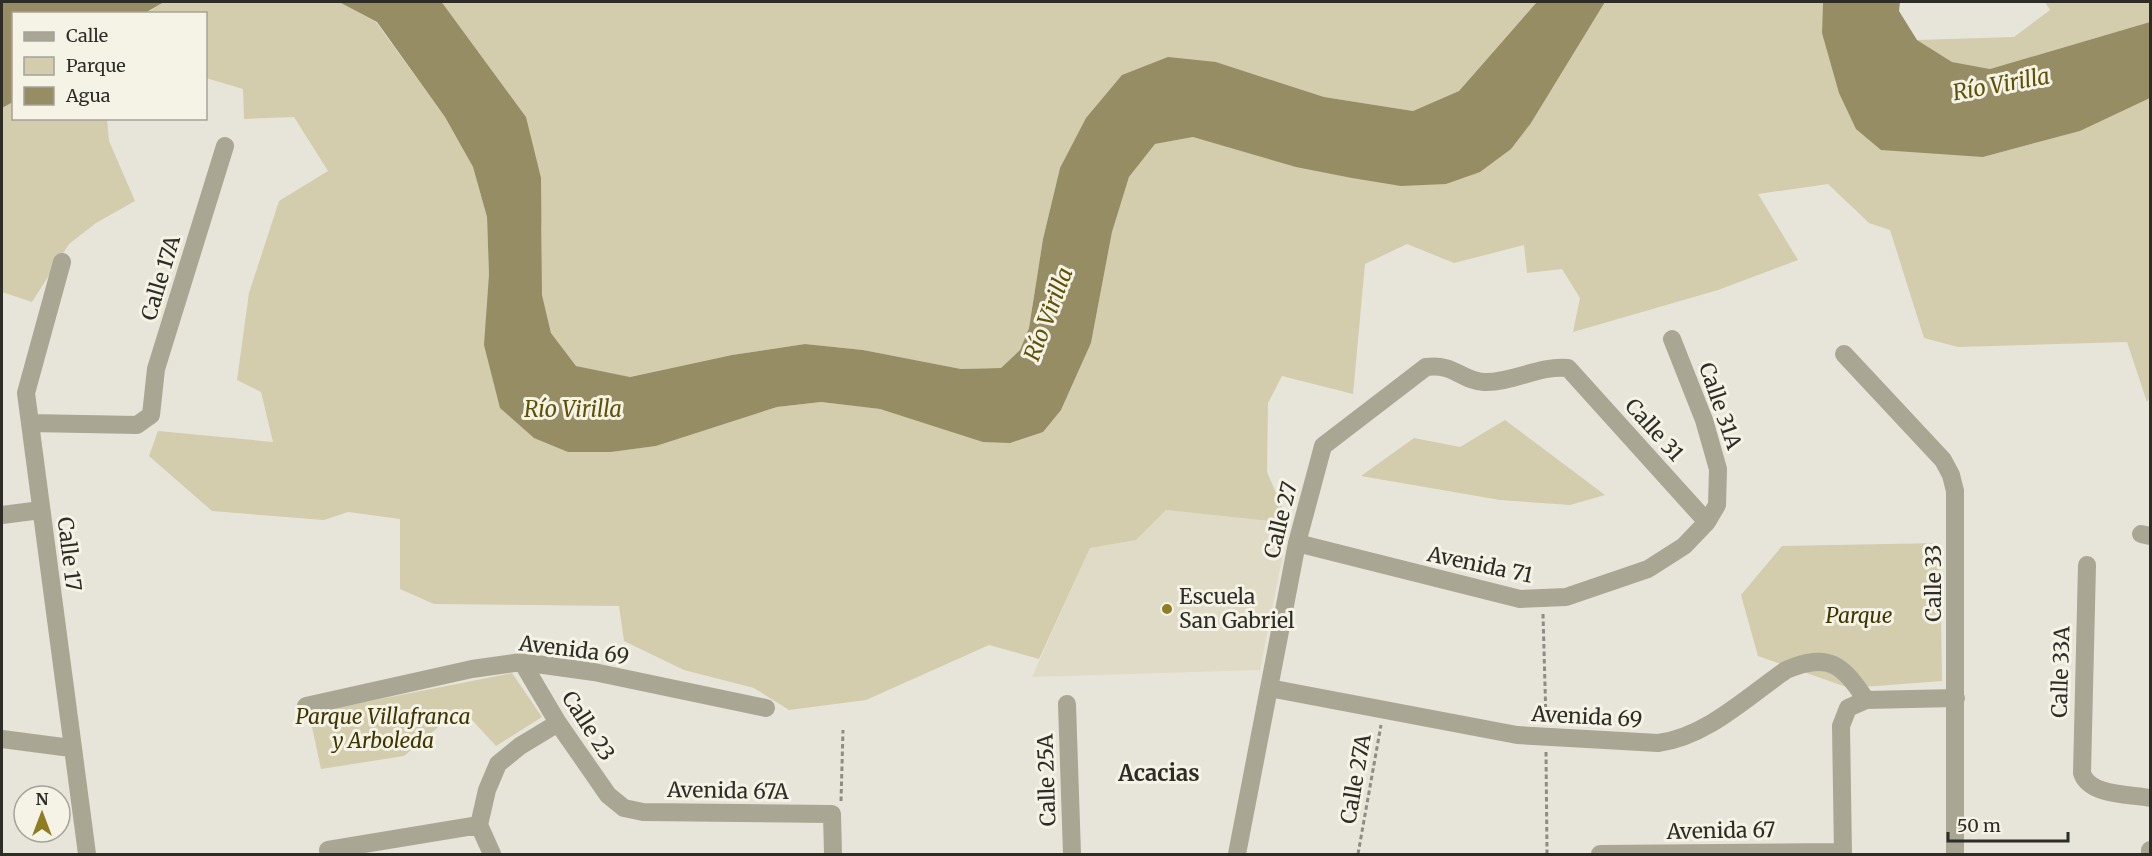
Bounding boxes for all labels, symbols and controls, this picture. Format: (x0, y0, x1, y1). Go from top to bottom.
legend (12, 12, 207, 120)
text: Calle (66, 24, 108, 47)
text: Parque (66, 54, 126, 77)
water label: Río Virilla (1950, 62, 2052, 106)
text: Agua (65, 84, 111, 107)
street label: Calle 17A (135, 232, 186, 323)
water label: Río Virilla (1017, 263, 1079, 365)
street label: Calle 31A (1693, 359, 1748, 453)
street label: Calle 31 (1619, 393, 1689, 467)
water label: Río Virilla (524, 395, 622, 423)
street label: Calle 27 (1258, 479, 1303, 561)
street label: Calle 17 (52, 515, 87, 593)
street label: Avenida 71 (1424, 540, 1535, 589)
street label: Calle 33 (1920, 544, 1947, 622)
place label: Escuela San Gabriel (1179, 583, 1295, 634)
marker: Escuela San Gabriel (1160, 602, 1174, 616)
park label: Parque (1826, 602, 1892, 629)
street label: Calle 33A (2045, 626, 2076, 718)
street label: Avenida 69 (516, 629, 631, 670)
street label: Calle 23 (556, 686, 621, 766)
street label: Avenida 69 (1530, 700, 1643, 733)
park label: Parque Villafranca y Arboleda (296, 703, 470, 754)
street label: Calle 27A (1334, 732, 1377, 826)
street label: Calle 25A (1031, 733, 1062, 827)
district label: Acacias (1117, 759, 1200, 787)
street label: Avenida 67A (666, 776, 789, 805)
north arrow (12, 784, 72, 844)
text: N (36, 789, 49, 809)
scale bar (1948, 805, 2068, 843)
text: 50 m (1957, 814, 2001, 837)
street label: Avenida 67 (1665, 816, 1776, 845)

